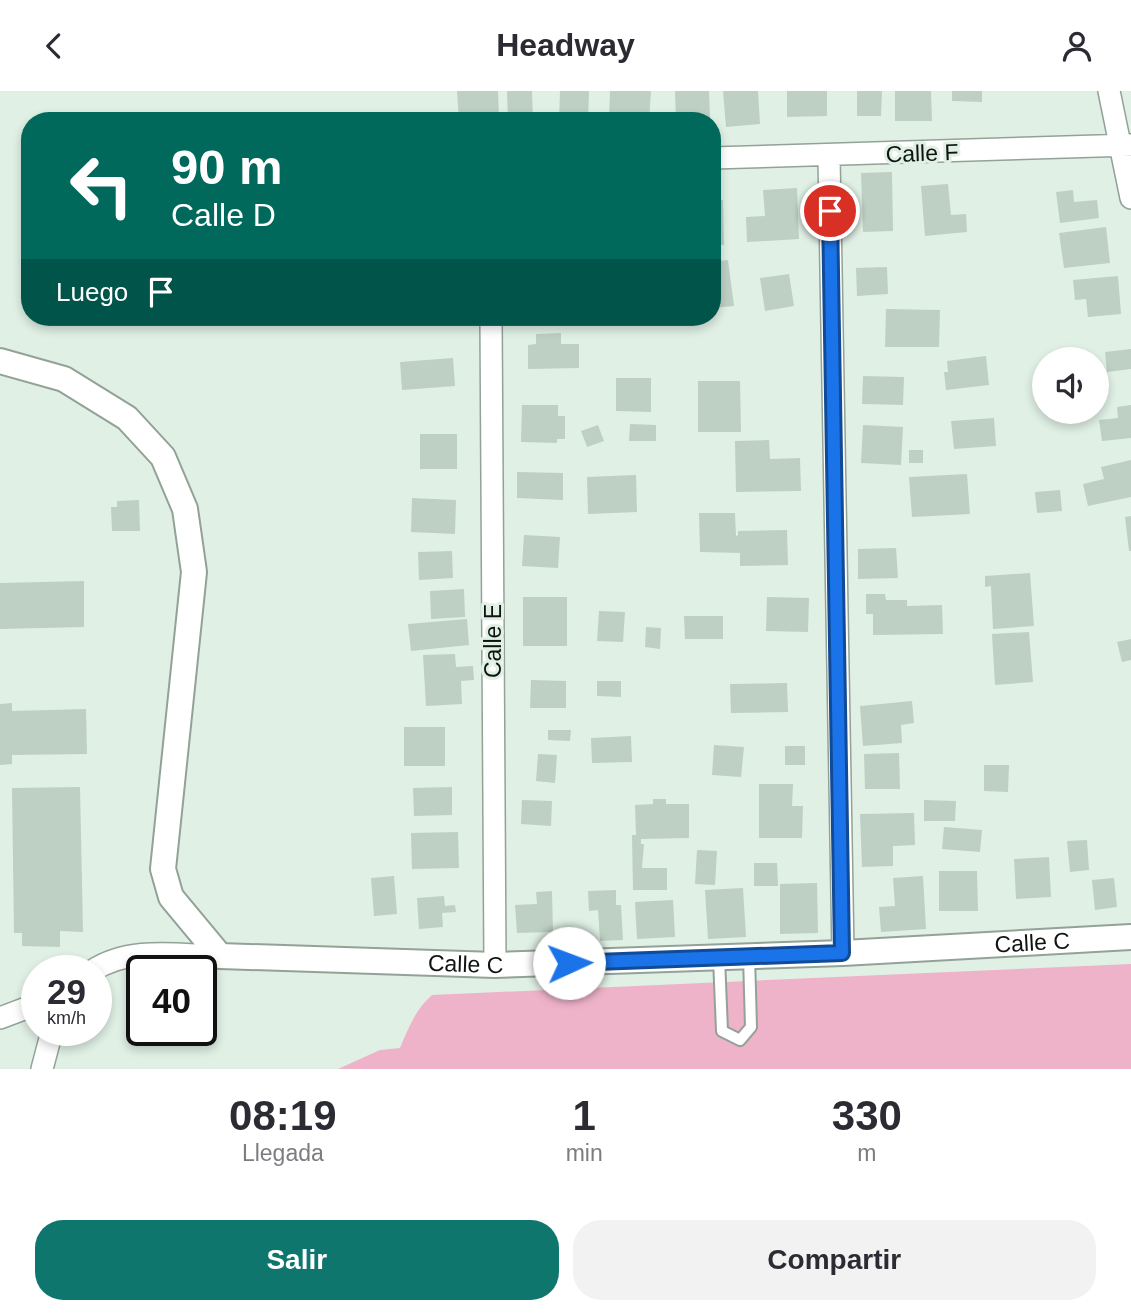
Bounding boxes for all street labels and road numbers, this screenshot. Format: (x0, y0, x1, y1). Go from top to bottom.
street label: Calle F (885, 139, 959, 167)
street label: Calle E (480, 604, 506, 678)
street label: Calle C (994, 927, 1071, 958)
street label: Calle C (428, 950, 504, 978)

